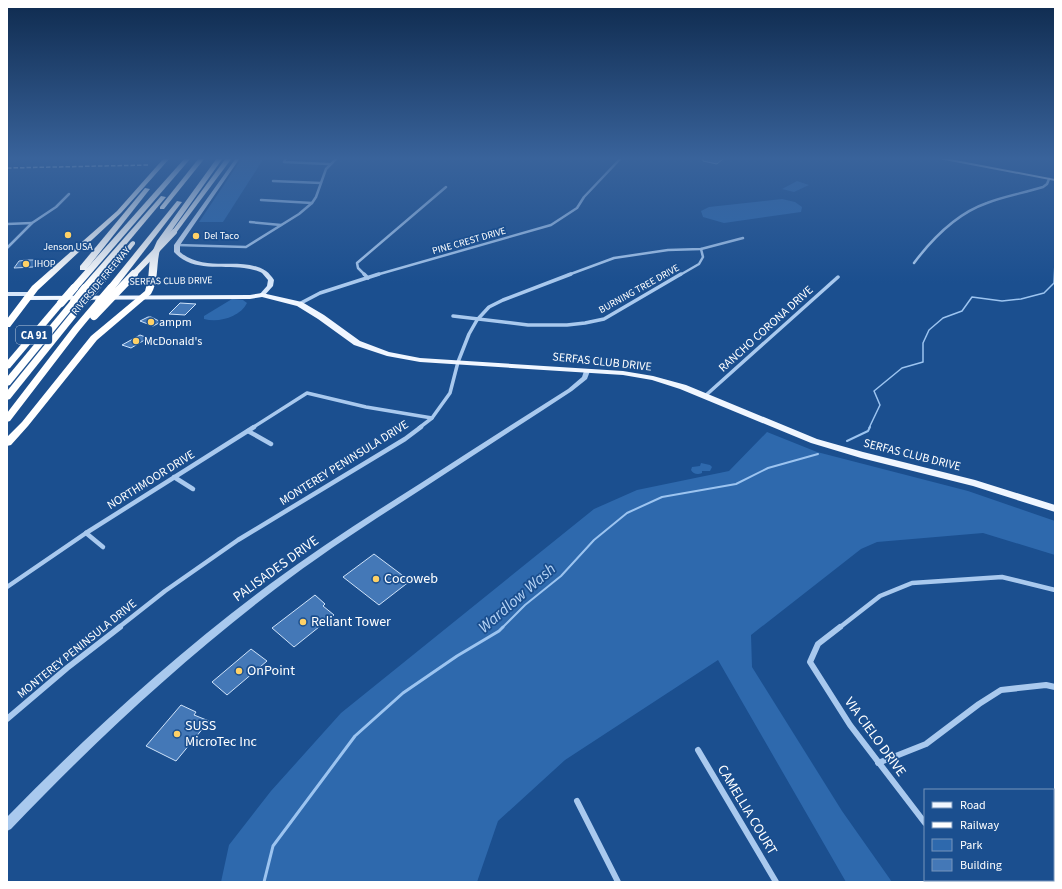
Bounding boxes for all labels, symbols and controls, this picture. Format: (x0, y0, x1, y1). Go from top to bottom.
street label: PINE CREST DRIVE (430, 224, 508, 258)
place label: Del Taco (204, 229, 239, 243)
marker: Jenson USA (63, 230, 73, 240)
marker: Del Taco (191, 231, 201, 241)
place label: Jenson USA (43, 240, 93, 254)
street label: RIVERSIDE FREEWAY (68, 244, 134, 318)
place label: IHOP (34, 257, 56, 271)
marker: IHOP (21, 259, 31, 269)
street label: BURNING TREE DRIVE (596, 261, 682, 317)
street label: SERFAS CLUB DRIVE (129, 273, 213, 289)
street label: RANCHO CORONA DRIVE (715, 282, 817, 376)
place label: ampm (159, 314, 192, 331)
marker: ampm (146, 317, 156, 327)
road number: CA 91 (16, 326, 52, 344)
place label: McDonald's (144, 333, 202, 350)
marker: McDonald's (131, 336, 141, 346)
street label: SERFAS CLUB DRIVE (551, 348, 653, 376)
street label: MONTEREY PENINSULA DRIVE (276, 416, 412, 510)
street label: SERFAS CLUB DRIVE (862, 435, 962, 475)
street label: NORTHMOOR DRIVE (104, 446, 198, 514)
street label: PALISADES DRIVE (229, 531, 323, 607)
water label: Wardlow Wash (473, 558, 561, 638)
place label: Cocoweb (384, 569, 438, 589)
marker: Cocoweb (371, 574, 381, 584)
street label: MONTEREY PENINSULA DRIVE (14, 595, 140, 703)
place label: Reliant Tower (311, 612, 391, 632)
marker: Reliant Tower (298, 617, 308, 627)
place label: OnPoint (247, 661, 295, 681)
marker: OnPoint (234, 666, 244, 676)
street label: VIA CIELO DRIVE (839, 693, 911, 781)
place label: SUSS MicroTec Inc (185, 716, 258, 752)
marker: SUSS MicroTec Inc (172, 729, 182, 739)
street label: CAMELLIA COURT (712, 761, 782, 859)
legend (924, 789, 1054, 881)
text: Road (960, 797, 986, 814)
text: Railway (960, 817, 999, 834)
text: Park (960, 837, 982, 854)
text: Building (960, 857, 1002, 874)

